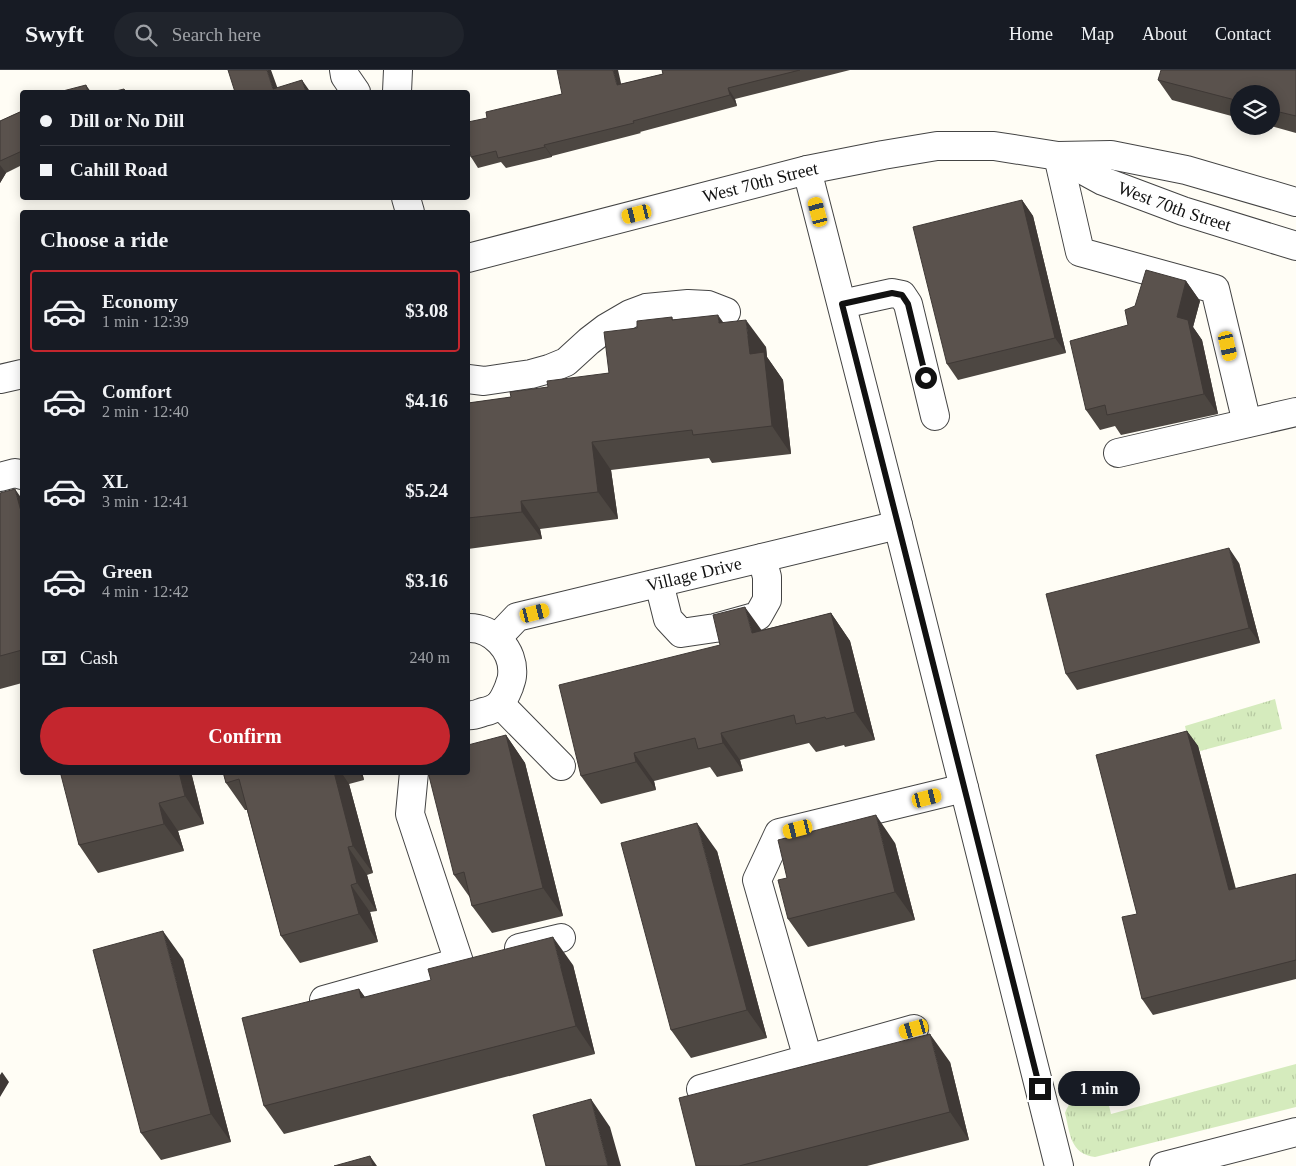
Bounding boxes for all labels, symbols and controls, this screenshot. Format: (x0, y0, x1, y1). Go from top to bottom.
search box (114, 12, 464, 57)
text: Swyft (25, 21, 84, 47)
icon: search (132, 21, 160, 49)
text: Search here (172, 24, 261, 45)
text: Home (1009, 24, 1053, 44)
text: Map (1081, 24, 1114, 44)
text: About (1142, 24, 1187, 44)
text: Contact (1215, 24, 1271, 44)
map controls (1230, 85, 1280, 135)
button: layers (1230, 85, 1280, 135)
text: Dill or No Dill (70, 110, 184, 131)
street label: West 70th Street (700, 158, 820, 207)
text: Cahill Road (70, 159, 168, 180)
street label: West 70th Street (1115, 177, 1233, 235)
car (806, 196, 829, 228)
car (620, 203, 653, 225)
text: Choose a ride (40, 227, 168, 252)
icon: car (42, 289, 87, 334)
text: Economy (102, 291, 178, 312)
text: $3.08 (405, 300, 448, 321)
text: 1 min · 12:39 (102, 313, 189, 330)
car (1217, 330, 1238, 362)
route start (915, 367, 937, 389)
icon: car (42, 379, 87, 424)
text: Comfort (102, 381, 172, 402)
text: $4.16 (405, 390, 448, 411)
text: 2 min · 12:40 (102, 403, 189, 420)
icon: car (42, 469, 87, 514)
text: XL (102, 471, 128, 492)
text: $5.24 (405, 480, 448, 501)
text: 3 min · 12:41 (102, 493, 189, 510)
street label: Village Drive (644, 553, 744, 595)
icon: car (42, 559, 87, 604)
text: Green (102, 561, 152, 582)
text: $3.16 (405, 570, 448, 591)
text: 4 min · 12:42 (102, 583, 189, 600)
car (518, 602, 551, 624)
icon: cash (40, 644, 68, 672)
text: Cash (80, 647, 118, 668)
text: 240 m (410, 649, 450, 666)
button: Confirm (40, 707, 450, 765)
car (910, 787, 943, 809)
car (781, 818, 814, 840)
car (897, 1018, 930, 1040)
callout: 1 min (1058, 1072, 1140, 1106)
route end (1029, 1078, 1051, 1100)
text: 1 min (1080, 1080, 1118, 1097)

